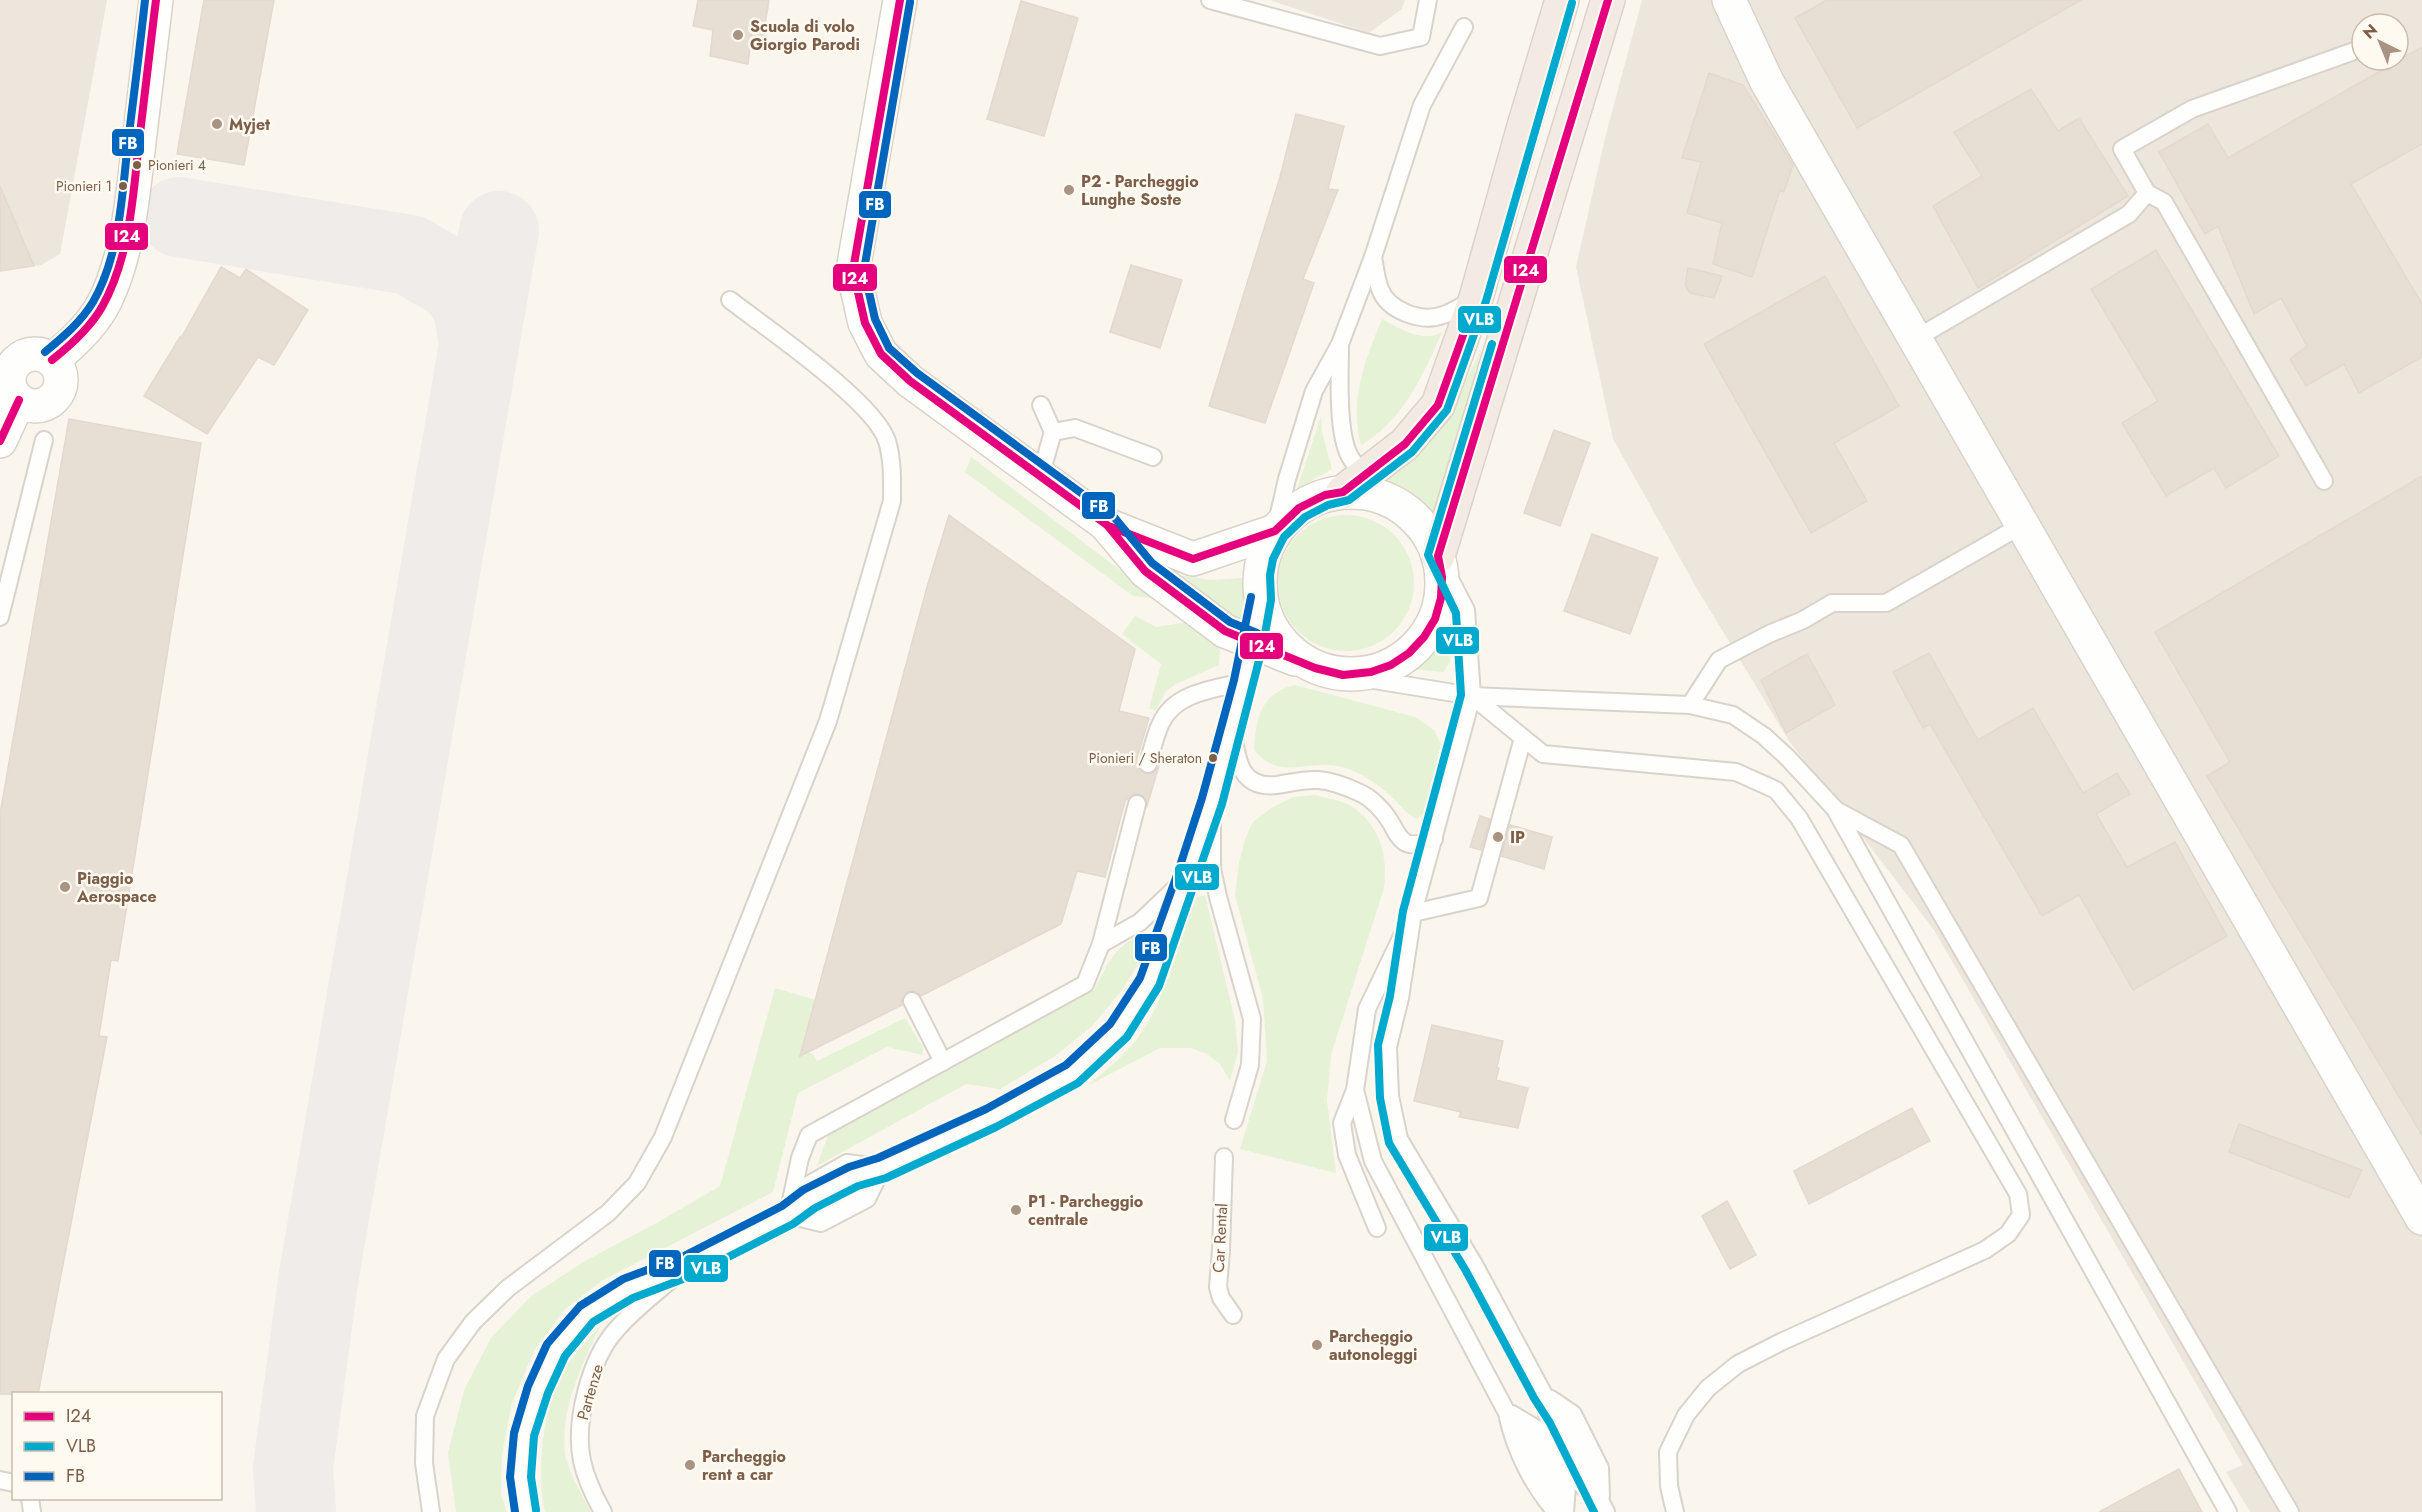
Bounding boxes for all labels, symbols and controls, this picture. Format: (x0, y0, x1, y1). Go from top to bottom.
north arrow (2350, 12, 2410, 72)
place label: Scuola di volo Giorgio Parodi (750, 15, 860, 56)
text: N (2358, 19, 2383, 44)
marker: Scuola di volo Giorgio Parodi (731, 28, 745, 42)
place label: Myjet (229, 113, 271, 136)
marker: Myjet (210, 117, 224, 131)
line badge: FB (111, 128, 145, 157)
text: FB (118, 132, 138, 155)
place label: Pionieri 4 (148, 155, 206, 175)
marker: Pionieri 4 (131, 159, 143, 171)
place label: P2 - Parcheggio Lunghe Soste (1081, 170, 1199, 211)
place label: Pionieri 1 (56, 176, 112, 196)
marker: Pionieri 1 (117, 180, 129, 192)
marker: P2 - Parcheggio Lunghe Soste (1062, 183, 1076, 197)
line badge: FB (858, 190, 892, 219)
text: FB (865, 193, 885, 216)
line badge: I24 (104, 222, 149, 251)
text: I24 (114, 225, 140, 248)
line badge: I24 (1503, 255, 1548, 284)
text: I24 (1513, 259, 1539, 282)
line badge: I24 (832, 263, 878, 292)
text: I24 (842, 267, 868, 290)
line badge: VLB (1457, 305, 1502, 334)
text: VLB (1463, 308, 1494, 331)
line badge: FB (1081, 491, 1116, 520)
text: FB (1089, 495, 1109, 518)
line badge: VLB (1435, 626, 1480, 655)
text: VLB (1442, 629, 1473, 652)
line badge: I24 (1239, 632, 1284, 660)
text: I24 (1249, 635, 1275, 658)
place label: Pionieri / Sheraton (1089, 748, 1202, 768)
marker: Pionieri / Sheraton (1207, 752, 1219, 764)
place label: IP (1510, 826, 1525, 849)
marker: IP (1491, 830, 1505, 844)
line badge: VLB (1174, 863, 1220, 891)
text: VLB (1181, 866, 1212, 889)
place label: Piaggio Aerospace (76, 867, 157, 908)
marker: Piaggio Aerospace (58, 880, 72, 894)
line badge: FB (1134, 933, 1168, 962)
text: FB (1141, 937, 1161, 960)
place label: P1 - Parcheggio centrale (1028, 1190, 1143, 1231)
marker: P1 - Parcheggio centrale (1009, 1203, 1023, 1217)
street label: Car Rental (1207, 1203, 1233, 1273)
line badge: VLB (1423, 1223, 1469, 1252)
text: VLB (1430, 1226, 1461, 1249)
line badge: FB (648, 1249, 682, 1278)
text: FB (655, 1252, 675, 1275)
line badge: VLB (683, 1254, 729, 1283)
text: VLB (690, 1257, 721, 1280)
place label: Parcheggio autonoleggi (1329, 1325, 1417, 1366)
marker: Parcheggio autonoleggi (1310, 1338, 1324, 1352)
street label: Partenze (571, 1361, 609, 1423)
legend (12, 1392, 222, 1500)
text: I24 (66, 1403, 91, 1429)
text: VLB (66, 1433, 96, 1459)
place label: Parcheggio rent a car (702, 1445, 786, 1486)
marker: Parcheggio rent a car (683, 1458, 697, 1472)
text: FB (66, 1463, 85, 1489)

